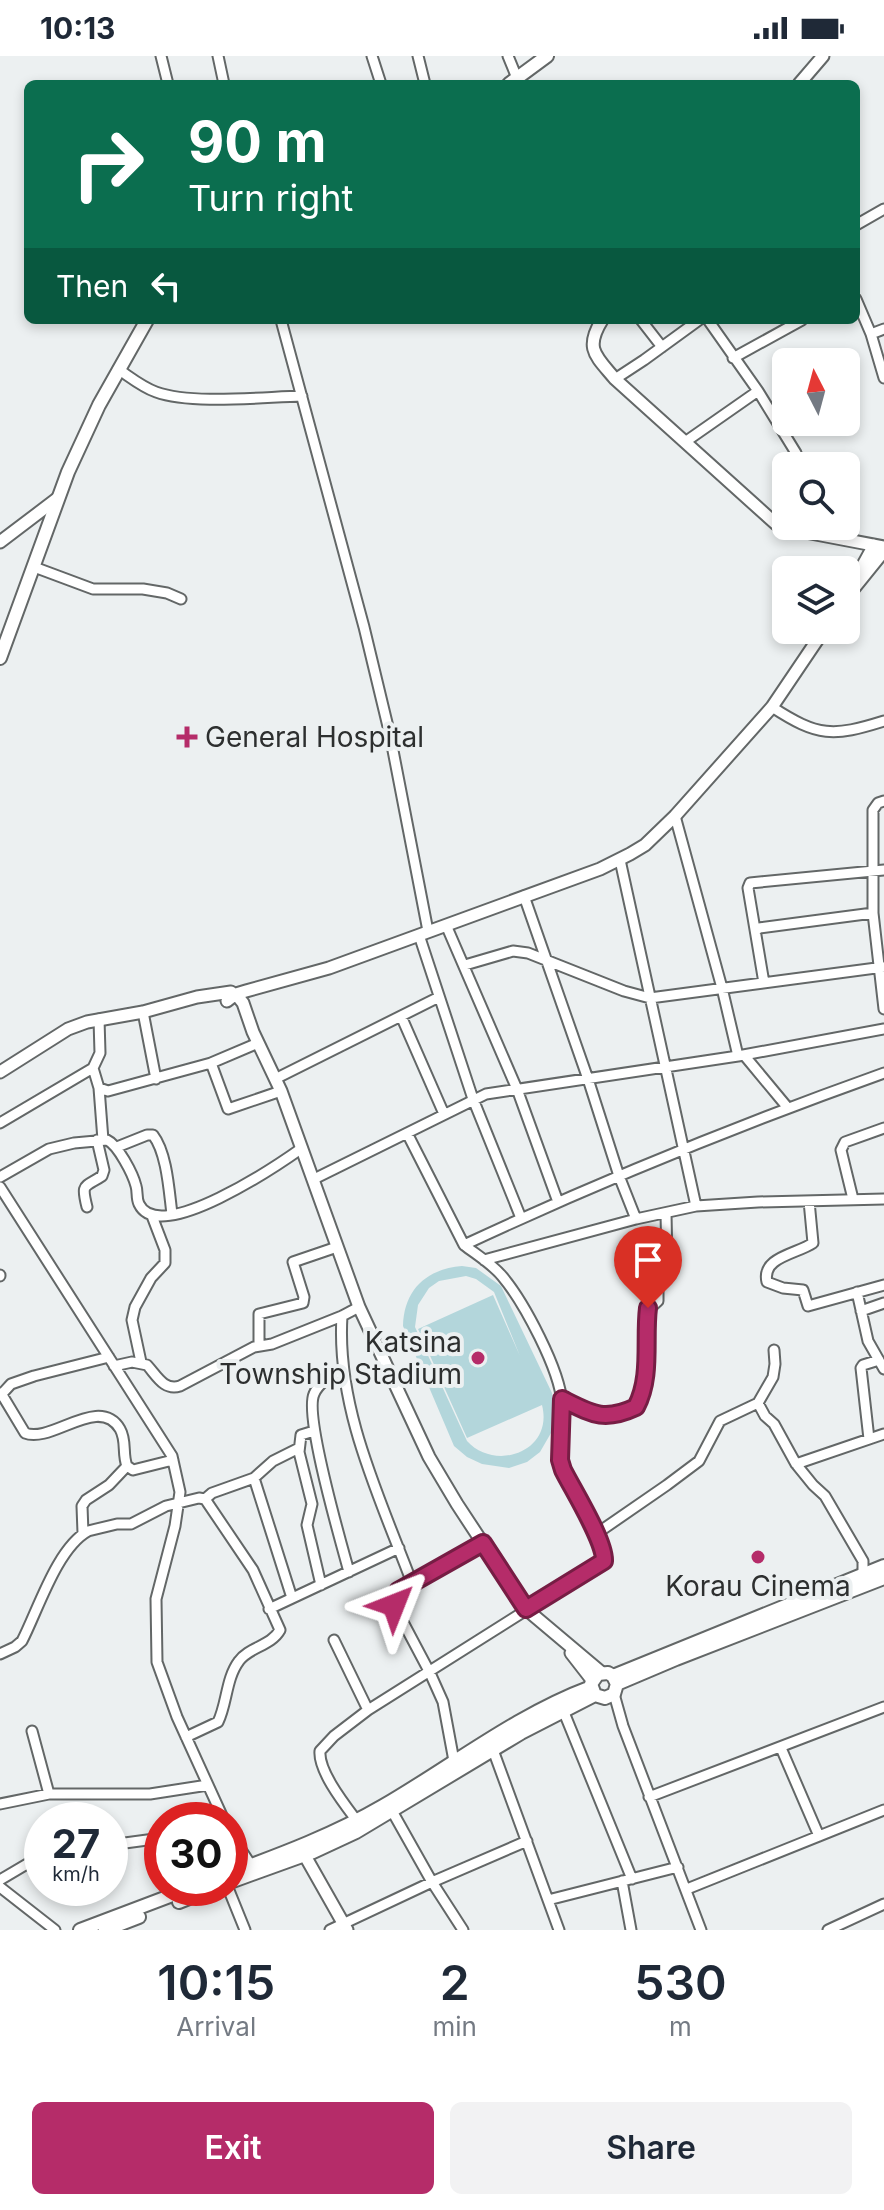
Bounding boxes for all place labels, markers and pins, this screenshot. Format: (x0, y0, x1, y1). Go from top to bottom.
place label: General Hospital (205, 720, 424, 754)
marker: General Hospital (176, 726, 198, 748)
pin (614, 1226, 682, 1308)
place label: Katsina Township Stadium (219, 1325, 462, 1391)
marker: Katsina Township Stadium (469, 1349, 487, 1367)
marker: Korau Cinema (749, 1548, 767, 1566)
place label: Korau Cinema (665, 1569, 851, 1603)

